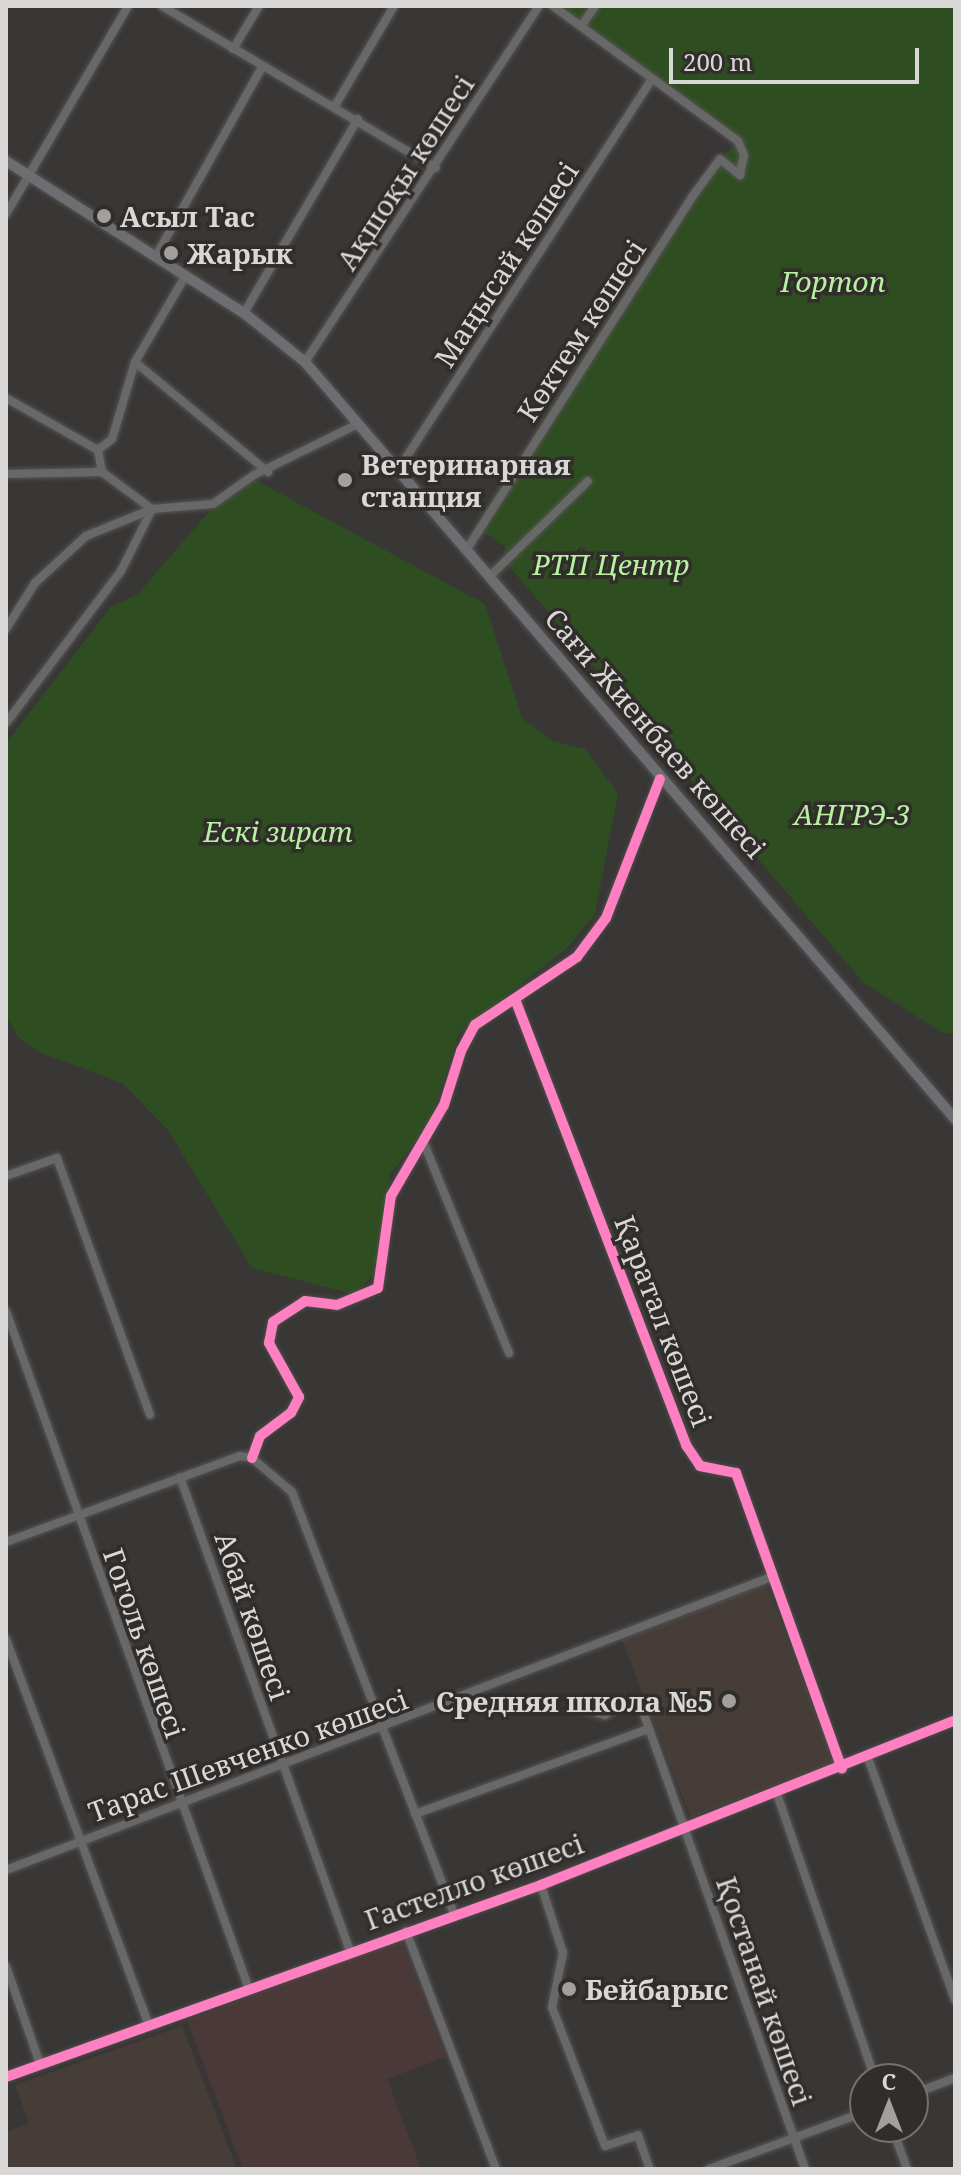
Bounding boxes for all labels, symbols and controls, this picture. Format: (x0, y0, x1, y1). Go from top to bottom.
scale bar (673, 32, 923, 82)
text: 200 m (683, 45, 752, 78)
street label: Ақшоқы көшесі (329, 68, 481, 276)
street label: Маңысай көшесі (427, 155, 585, 373)
place label: Асыл Тас (120, 199, 255, 233)
marker: Асыл Тас (95, 207, 113, 225)
street label: Көктем көшесі (510, 233, 652, 427)
place label: Жарык (187, 236, 293, 270)
marker: Жарык (162, 244, 180, 262)
park label: Гортоп (781, 264, 885, 298)
place label: Ветеринарная станция (361, 447, 571, 513)
marker: Ветеринарная станция (336, 471, 354, 489)
park label: РТП Центр (533, 547, 689, 581)
street label: Сағи Жиенбаев көшесі (538, 601, 774, 865)
park label: АНГРЭ-3 (794, 797, 910, 831)
park label: Ескі зират (203, 814, 353, 848)
street label: Қаратал көшесі (608, 1211, 720, 1431)
street label: Абай көшесі (209, 1527, 297, 1705)
street label: Гоголь көшесі (97, 1544, 193, 1742)
street label: Тарас Шевченко көшесі (84, 1681, 412, 1829)
place label: Средняя школа №5 (436, 1684, 713, 1718)
marker: Средняя школа №5 (720, 1692, 738, 1710)
street label: Гастелло көшесі (360, 1826, 588, 1936)
street label: Қостанай көшесі (710, 1872, 820, 2110)
place label: Бейбарыс (585, 1972, 728, 2006)
marker: Бейбарыс (560, 1980, 578, 1998)
north arrow (849, 2063, 929, 2143)
text: С (882, 2066, 896, 2096)

